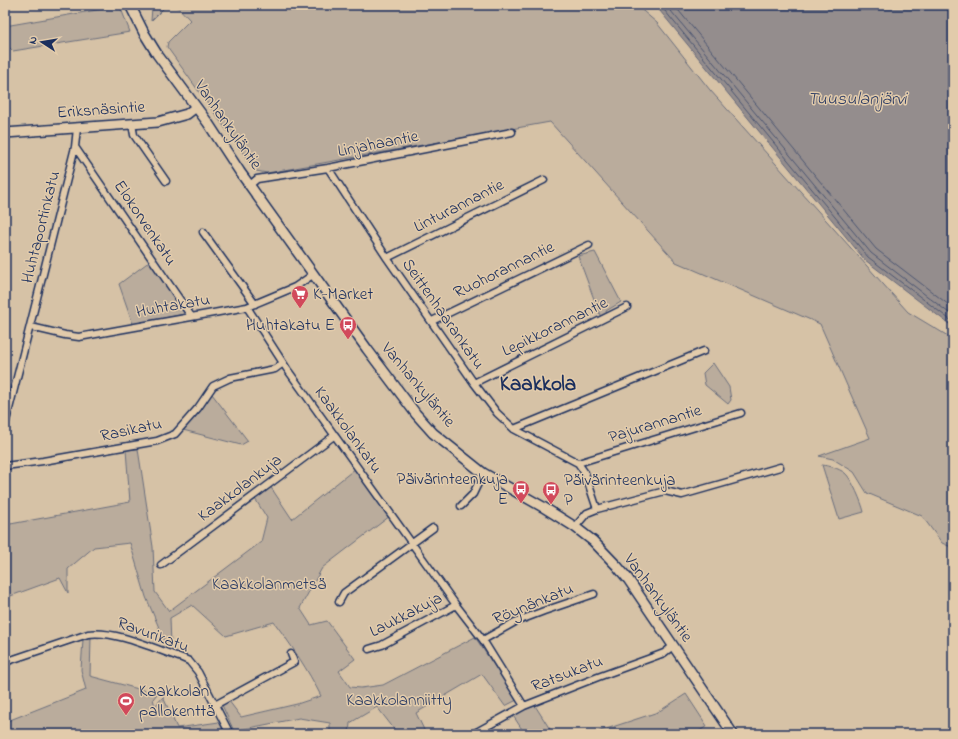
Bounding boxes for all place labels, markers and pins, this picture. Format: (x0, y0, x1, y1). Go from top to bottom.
place label: K-Market (313, 282, 373, 307)
supermarket icon: K-Market (290, 284, 310, 309)
place label: Huhtakatu E (246, 313, 335, 338)
bus stop icon: Huhtakatu E (338, 315, 358, 340)
place label: Päivärinteenkuja E (397, 467, 508, 512)
place label: Päivärinteenkuja P (564, 468, 675, 513)
bus stop icon: Päivärinteenkuja E (511, 479, 531, 504)
bus stop icon: Päivärinteenkuja P (541, 480, 561, 505)
place label: Kaakkolan pallokenttä (139, 679, 215, 724)
sports icon: Kaakkolan pallokenttä (116, 691, 136, 716)

